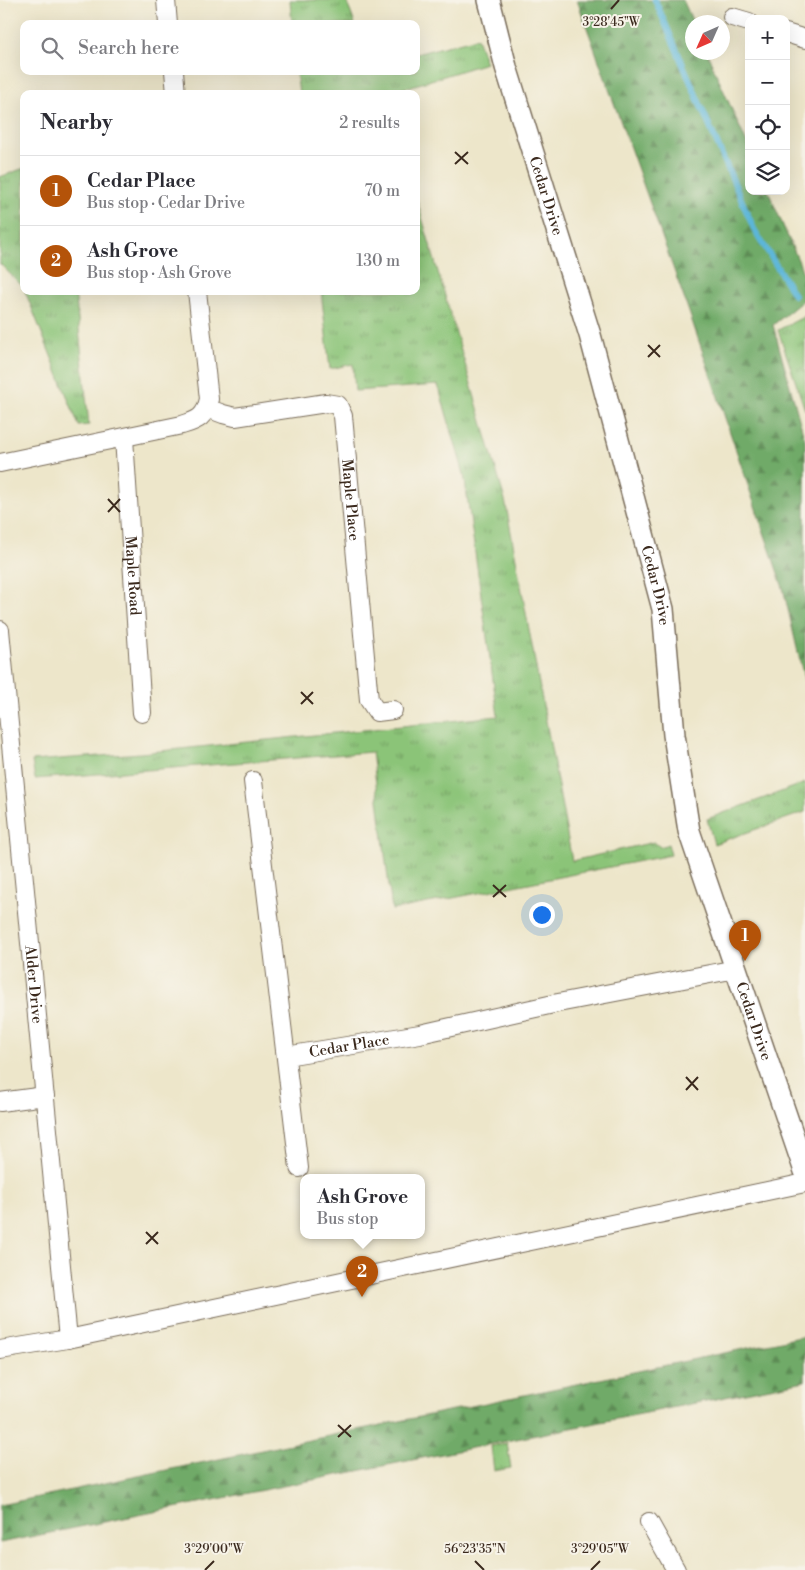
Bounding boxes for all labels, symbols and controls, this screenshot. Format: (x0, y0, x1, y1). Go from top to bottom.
text: 3°28'45"W (582, 15, 641, 30)
north arrow (685, 15, 730, 60)
map controls (745, 15, 790, 195)
button: + (745, 15, 790, 60)
search box (20, 20, 420, 75)
icon: search (38, 34, 66, 62)
text: Search here (78, 36, 179, 60)
button: − (745, 60, 790, 105)
button: locate (745, 105, 790, 150)
text: Nearby (40, 110, 113, 136)
text: 2 results (339, 113, 400, 133)
button: layers (745, 150, 790, 195)
street label: Cedar Drive (525, 154, 568, 238)
text: Cedar Place (87, 169, 196, 193)
text: 1 (52, 181, 60, 201)
text: 70 m (364, 181, 400, 201)
text: Bus stop · Cedar Drive (87, 193, 245, 213)
text: Ash Grove (87, 239, 178, 263)
text: 2 (51, 251, 61, 271)
text: 130 m (356, 251, 400, 271)
text: Bus stop · Ash Grove (87, 263, 232, 283)
street label: Maple Place (337, 458, 364, 542)
street label: Maple Road (121, 535, 145, 616)
street label: Cedar Drive (637, 543, 674, 626)
your location (529, 902, 555, 928)
pin: 1 (729, 920, 761, 961)
street label: Alder Drive (21, 943, 47, 1024)
street label: Cedar Drive (732, 979, 776, 1063)
street label: Cedar Place (308, 1030, 391, 1062)
popup (300, 1174, 425, 1239)
text: Ash Grove (317, 1185, 408, 1209)
text: Bus stop (317, 1209, 378, 1229)
pin: 2 (346, 1256, 378, 1297)
text: 3°29'00"W (184, 1542, 245, 1557)
text: 56°23'35"N (444, 1542, 506, 1557)
text: 3°29'05"W (571, 1542, 630, 1557)

